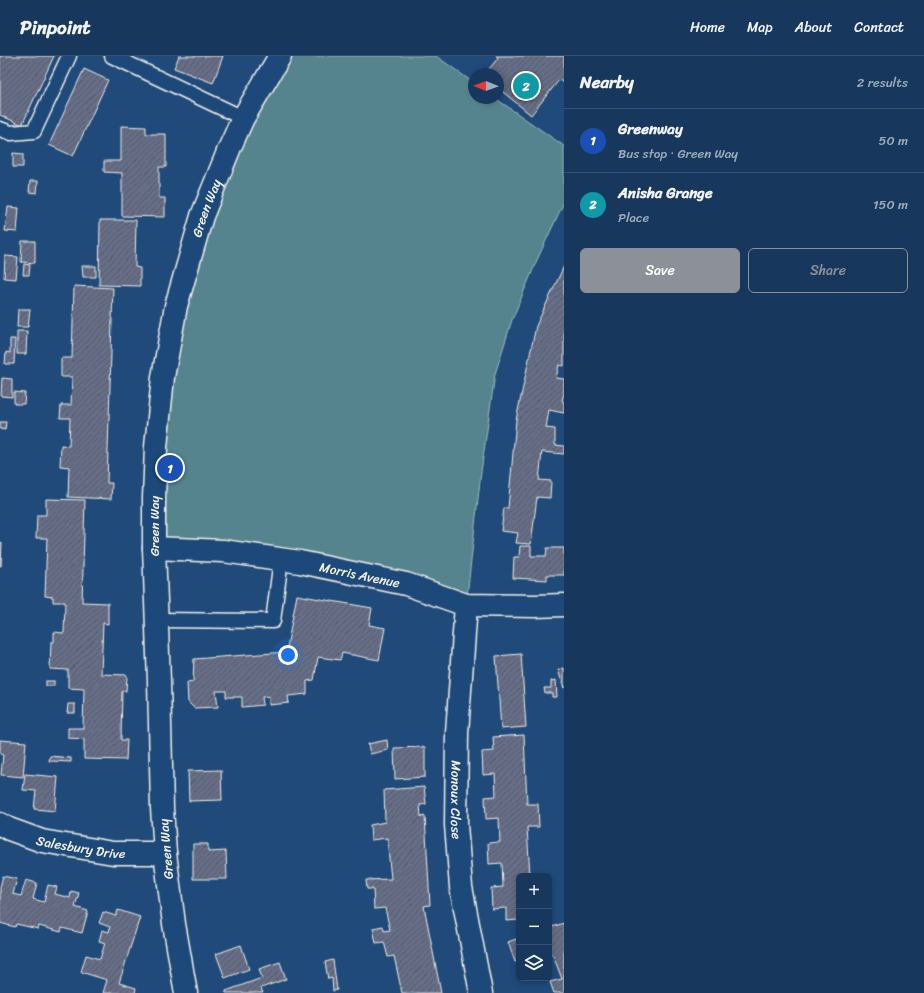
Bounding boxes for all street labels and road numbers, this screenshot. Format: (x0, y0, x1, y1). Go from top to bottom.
street label: Green Way (185, 175, 228, 240)
street label: Green Way (143, 495, 166, 556)
street label: Morris Avenue (318, 555, 403, 594)
street label: Monoux Close (444, 760, 469, 840)
street label: Green Way (152, 817, 180, 880)
street label: Salesbury Drive (33, 828, 126, 865)

